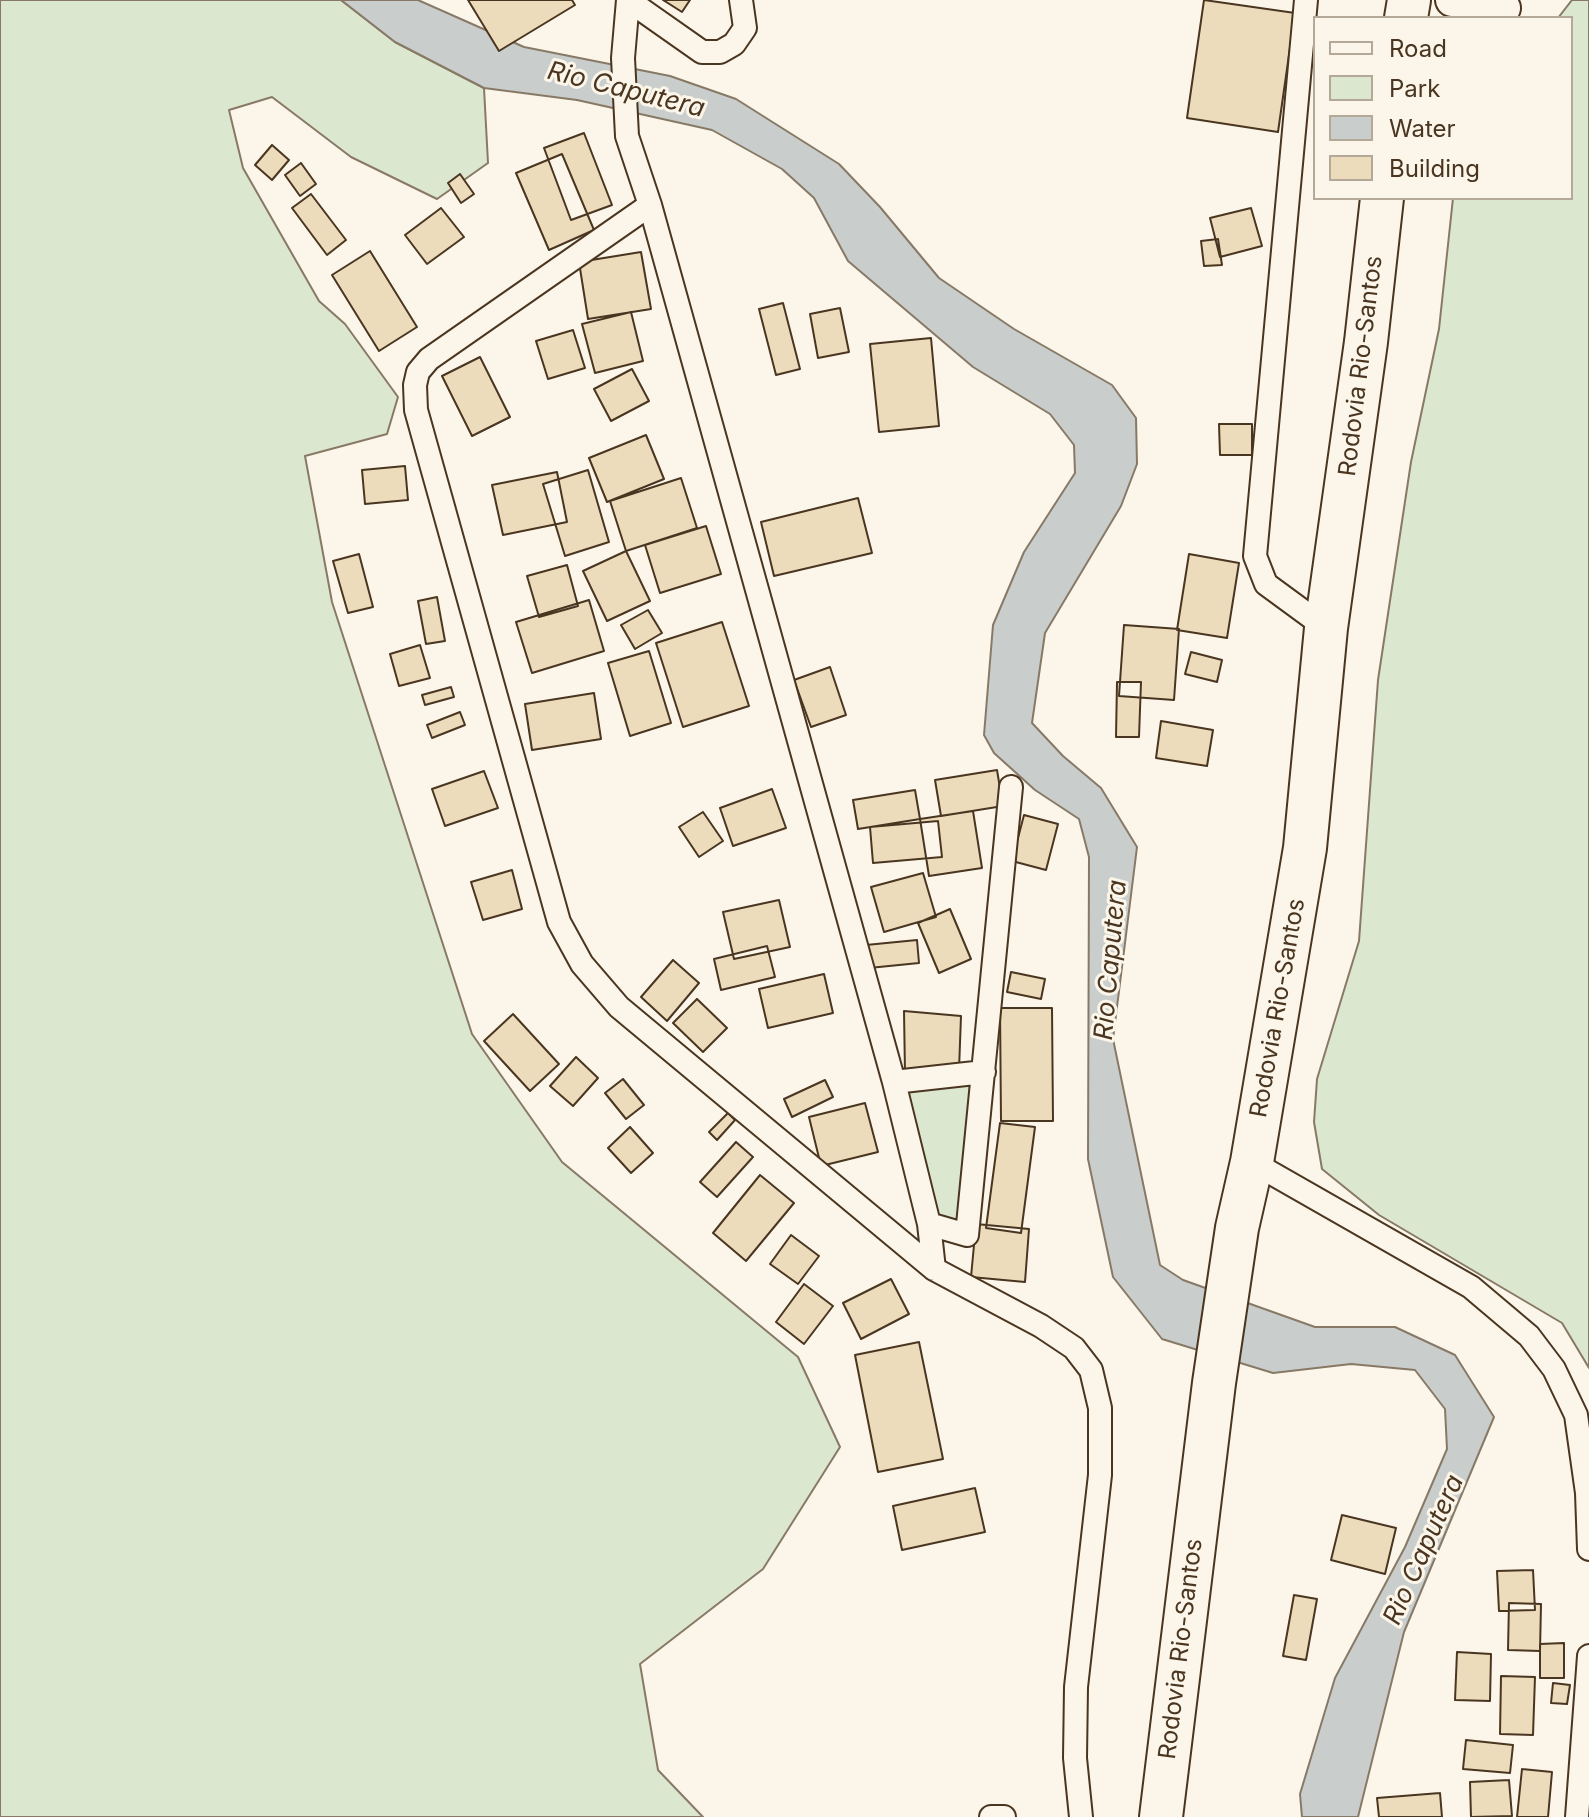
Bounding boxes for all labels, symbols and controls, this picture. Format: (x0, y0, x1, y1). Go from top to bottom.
legend (1313, 16, 1573, 200)
text: Road (1389, 34, 1447, 63)
water label: Rio Caputera (544, 55, 708, 125)
text: Park (1389, 74, 1440, 103)
text: Water (1389, 114, 1456, 143)
text: Building (1389, 154, 1480, 183)
street label: Rodovia Rio-Santos (1333, 254, 1389, 478)
water label: Rio Caputera (1088, 879, 1134, 1041)
street label: Rodovia Rio-Santos (1245, 896, 1311, 1120)
water label: Rio Caputera (1377, 1470, 1471, 1630)
street label: Rodovia Rio-Santos (1153, 1537, 1209, 1761)

